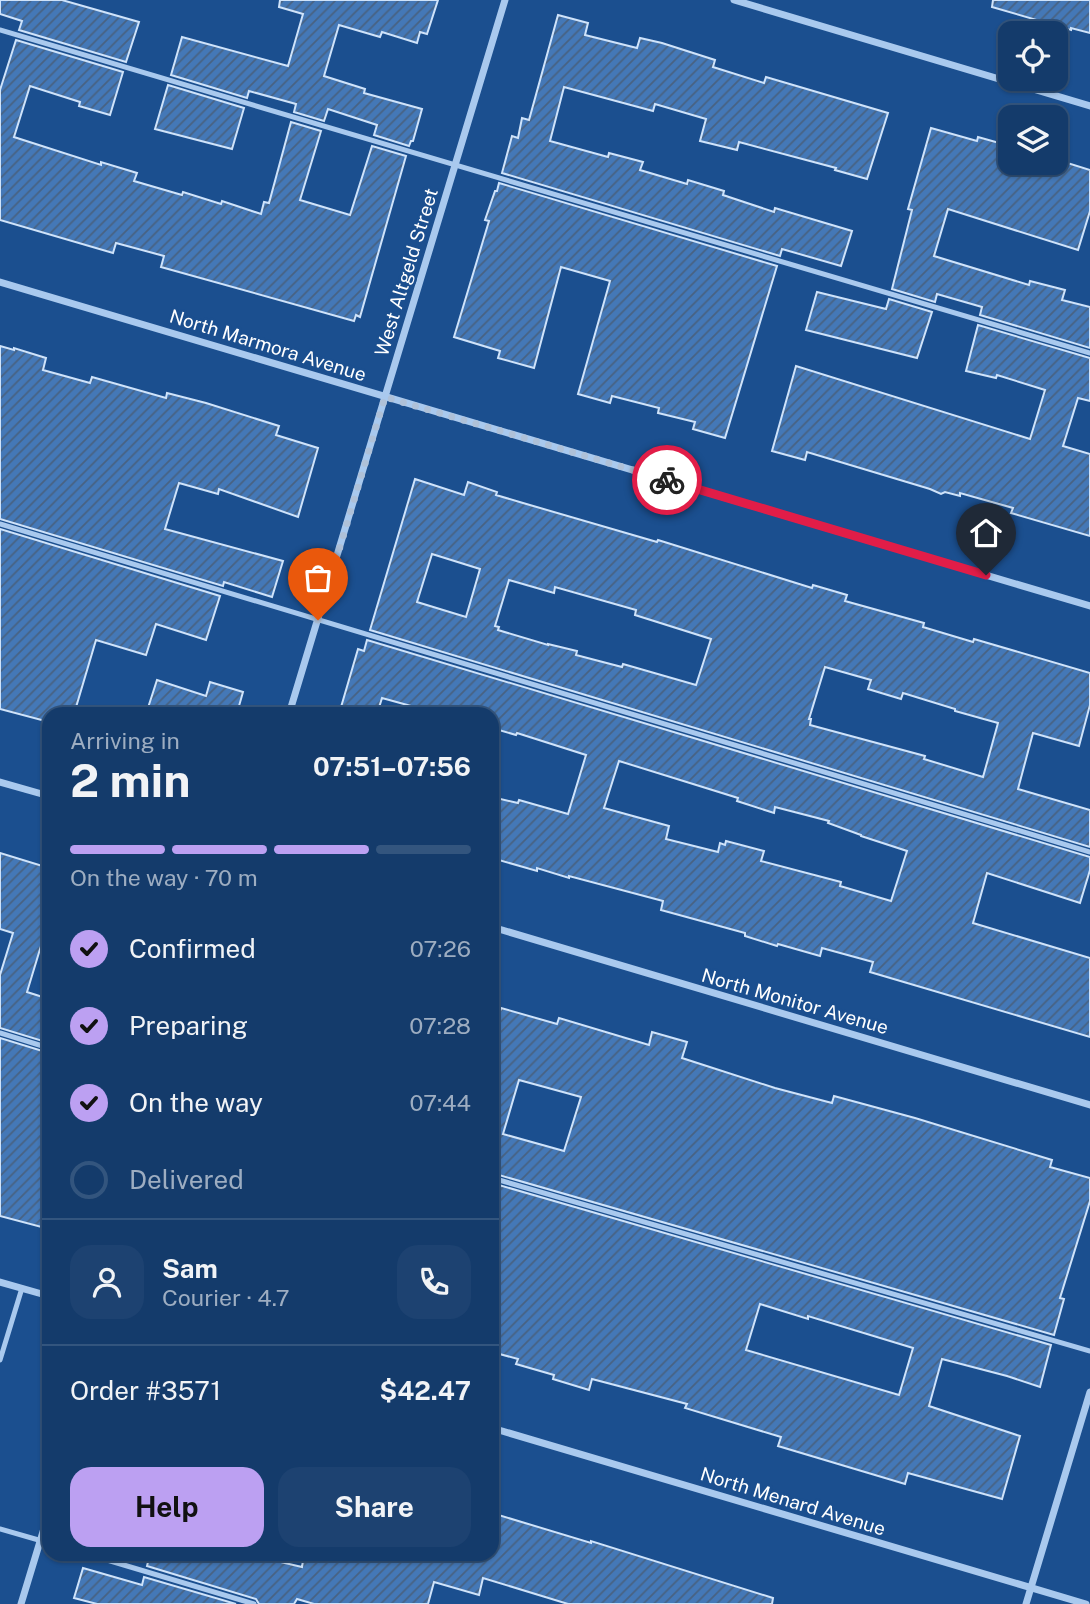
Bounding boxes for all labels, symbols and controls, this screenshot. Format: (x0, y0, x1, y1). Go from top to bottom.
map controls (998, 21, 1068, 175)
button: locate (998, 21, 1068, 91)
button: layers (998, 105, 1068, 175)
street label: West Altgeld Street (370, 185, 442, 359)
street label: North Marmora Avenue (167, 305, 369, 385)
courier (632, 445, 702, 515)
icon: bike (648, 461, 686, 499)
pin (956, 503, 1016, 575)
icon: home (967, 514, 1005, 552)
pin (288, 548, 348, 620)
icon: bag (299, 559, 337, 597)
text: Arriving in (70, 727, 180, 754)
text: 07:51–07:56 (313, 751, 471, 782)
text: 2 min (70, 753, 190, 807)
text: On the way · 70 m (70, 864, 258, 891)
icon: check (70, 930, 108, 968)
text: Confirmed (129, 933, 256, 964)
text: 07:26 (410, 935, 471, 962)
street label: North Monitor Avenue (699, 964, 891, 1038)
icon: check (70, 1007, 108, 1045)
text: Preparing (129, 1010, 248, 1041)
text: 07:28 (409, 1012, 471, 1039)
icon: check (70, 1084, 108, 1122)
text: On the way (129, 1087, 263, 1118)
text: 07:44 (410, 1089, 471, 1116)
text: Delivered (129, 1164, 244, 1195)
button: person (70, 1245, 144, 1319)
button: phone (397, 1245, 471, 1319)
text: Sam (162, 1253, 218, 1284)
text: Courier · 4.7 (162, 1284, 290, 1311)
text: Order #3571 (70, 1375, 221, 1406)
text: $42.47 (379, 1375, 471, 1406)
street label: North Menard Avenue (698, 1462, 888, 1540)
button: Help (70, 1467, 264, 1547)
button: Share (278, 1467, 471, 1547)

